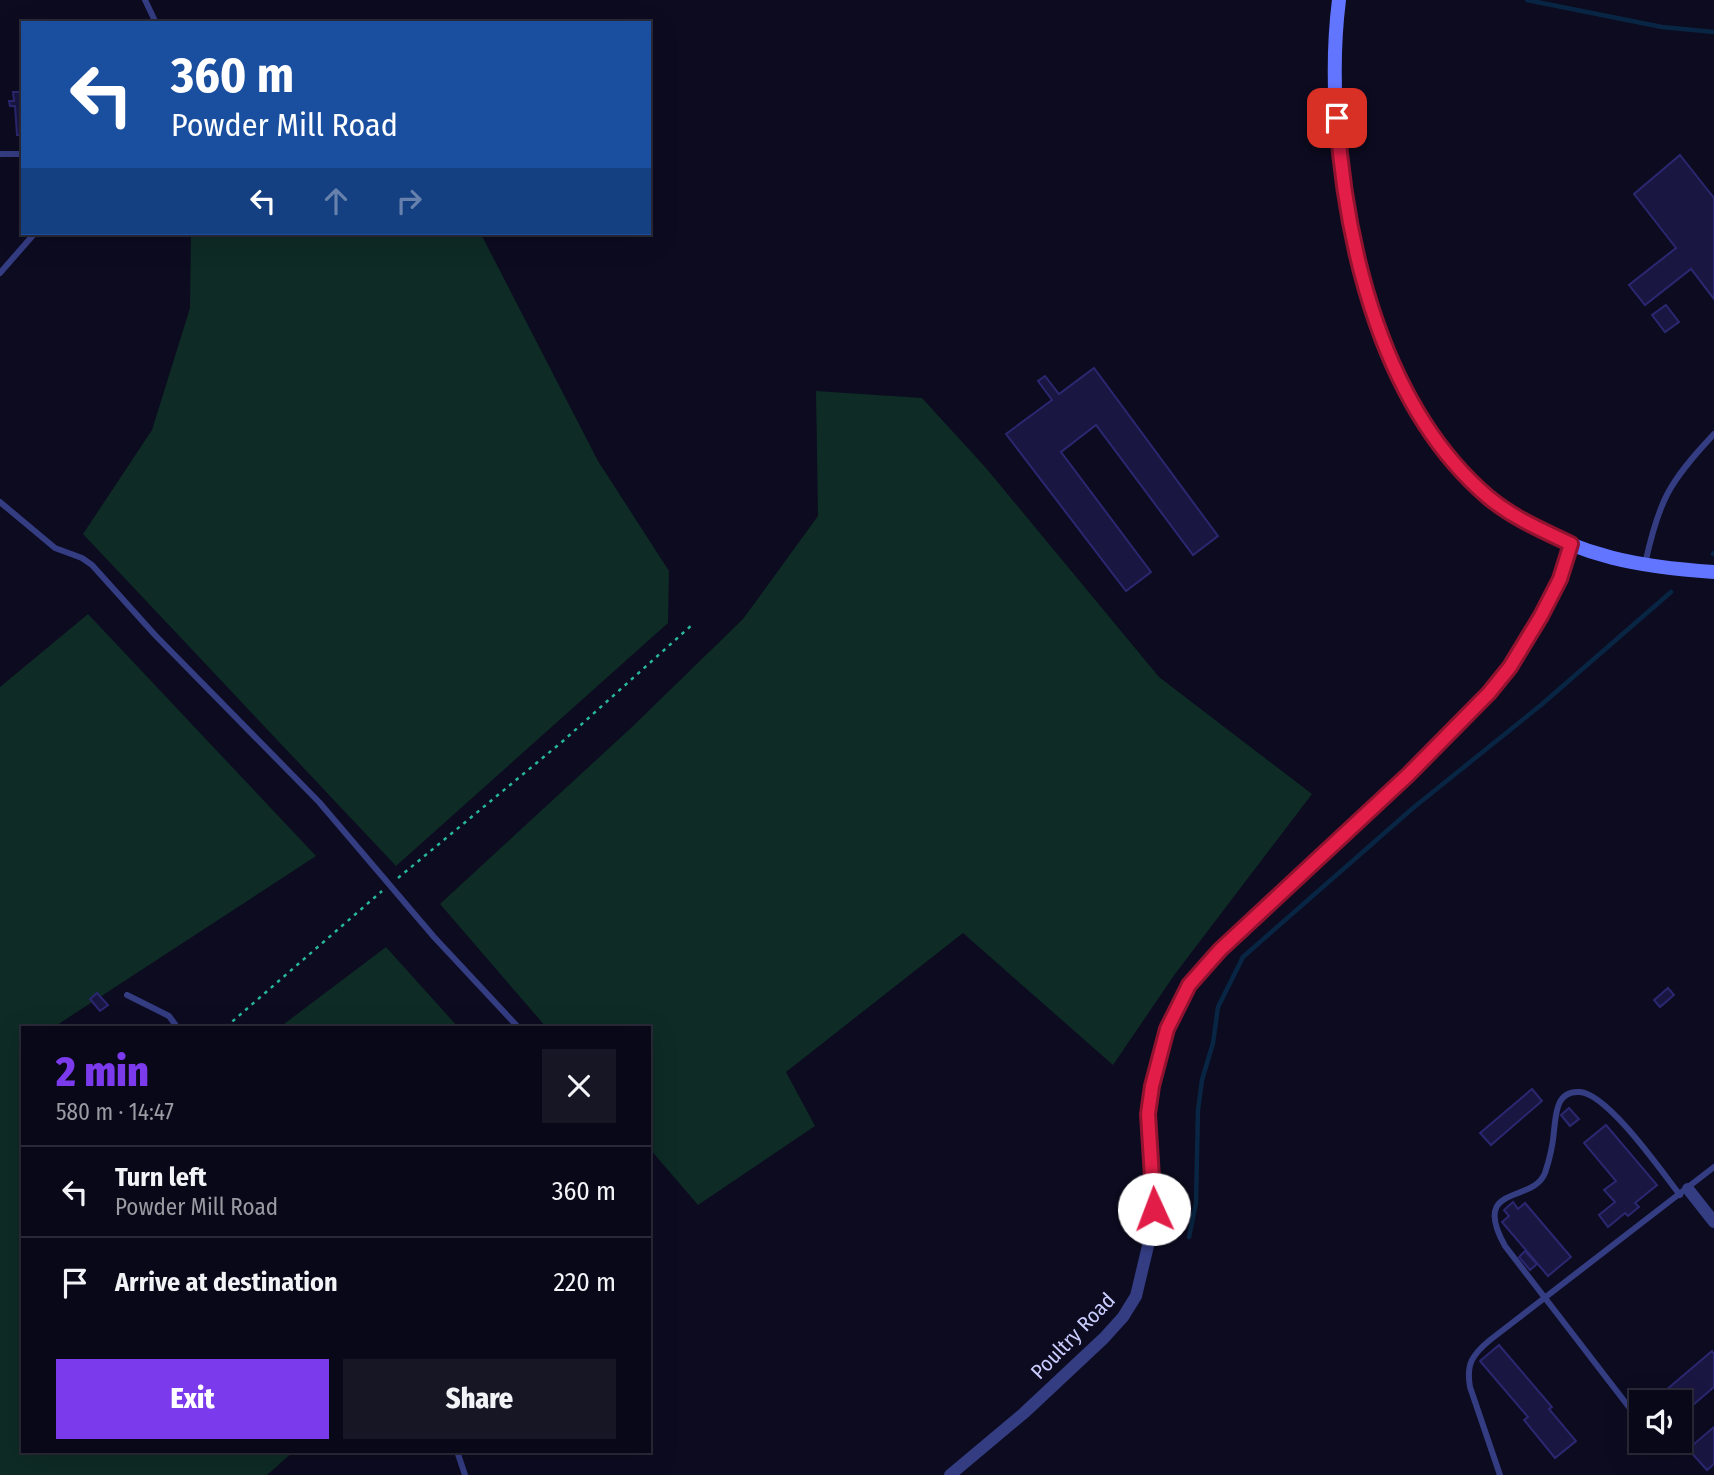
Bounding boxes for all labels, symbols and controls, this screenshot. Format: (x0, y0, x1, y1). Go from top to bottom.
text: 360 m (171, 46, 294, 105)
icon: left (56, 49, 147, 140)
pin (1307, 88, 1367, 148)
icon: arrive (1318, 99, 1356, 137)
text: Powder Mill Road (171, 106, 398, 144)
icon: left (244, 182, 282, 220)
icon: ahead (317, 182, 355, 220)
icon: right (390, 182, 428, 220)
text: 2 min (56, 1047, 149, 1097)
button: close (542, 1049, 616, 1123)
text: 580 m · 14:47 (56, 1098, 174, 1126)
text: Turn left (115, 1162, 207, 1193)
position arrow (1117, 1172, 1191, 1246)
icon: left (56, 1173, 94, 1211)
text: 360 m (552, 1176, 616, 1207)
text: Powder Mill Road (115, 1193, 278, 1221)
icon: arrive (56, 1264, 94, 1302)
text: Arrive at destination (115, 1267, 338, 1298)
text: 220 m (553, 1267, 616, 1298)
street label: Poultry Road (1025, 1287, 1121, 1385)
button: Exit (56, 1359, 329, 1439)
button: Share (343, 1359, 616, 1439)
map controls (1629, 1390, 1692, 1453)
button: sound (1629, 1390, 1692, 1453)

